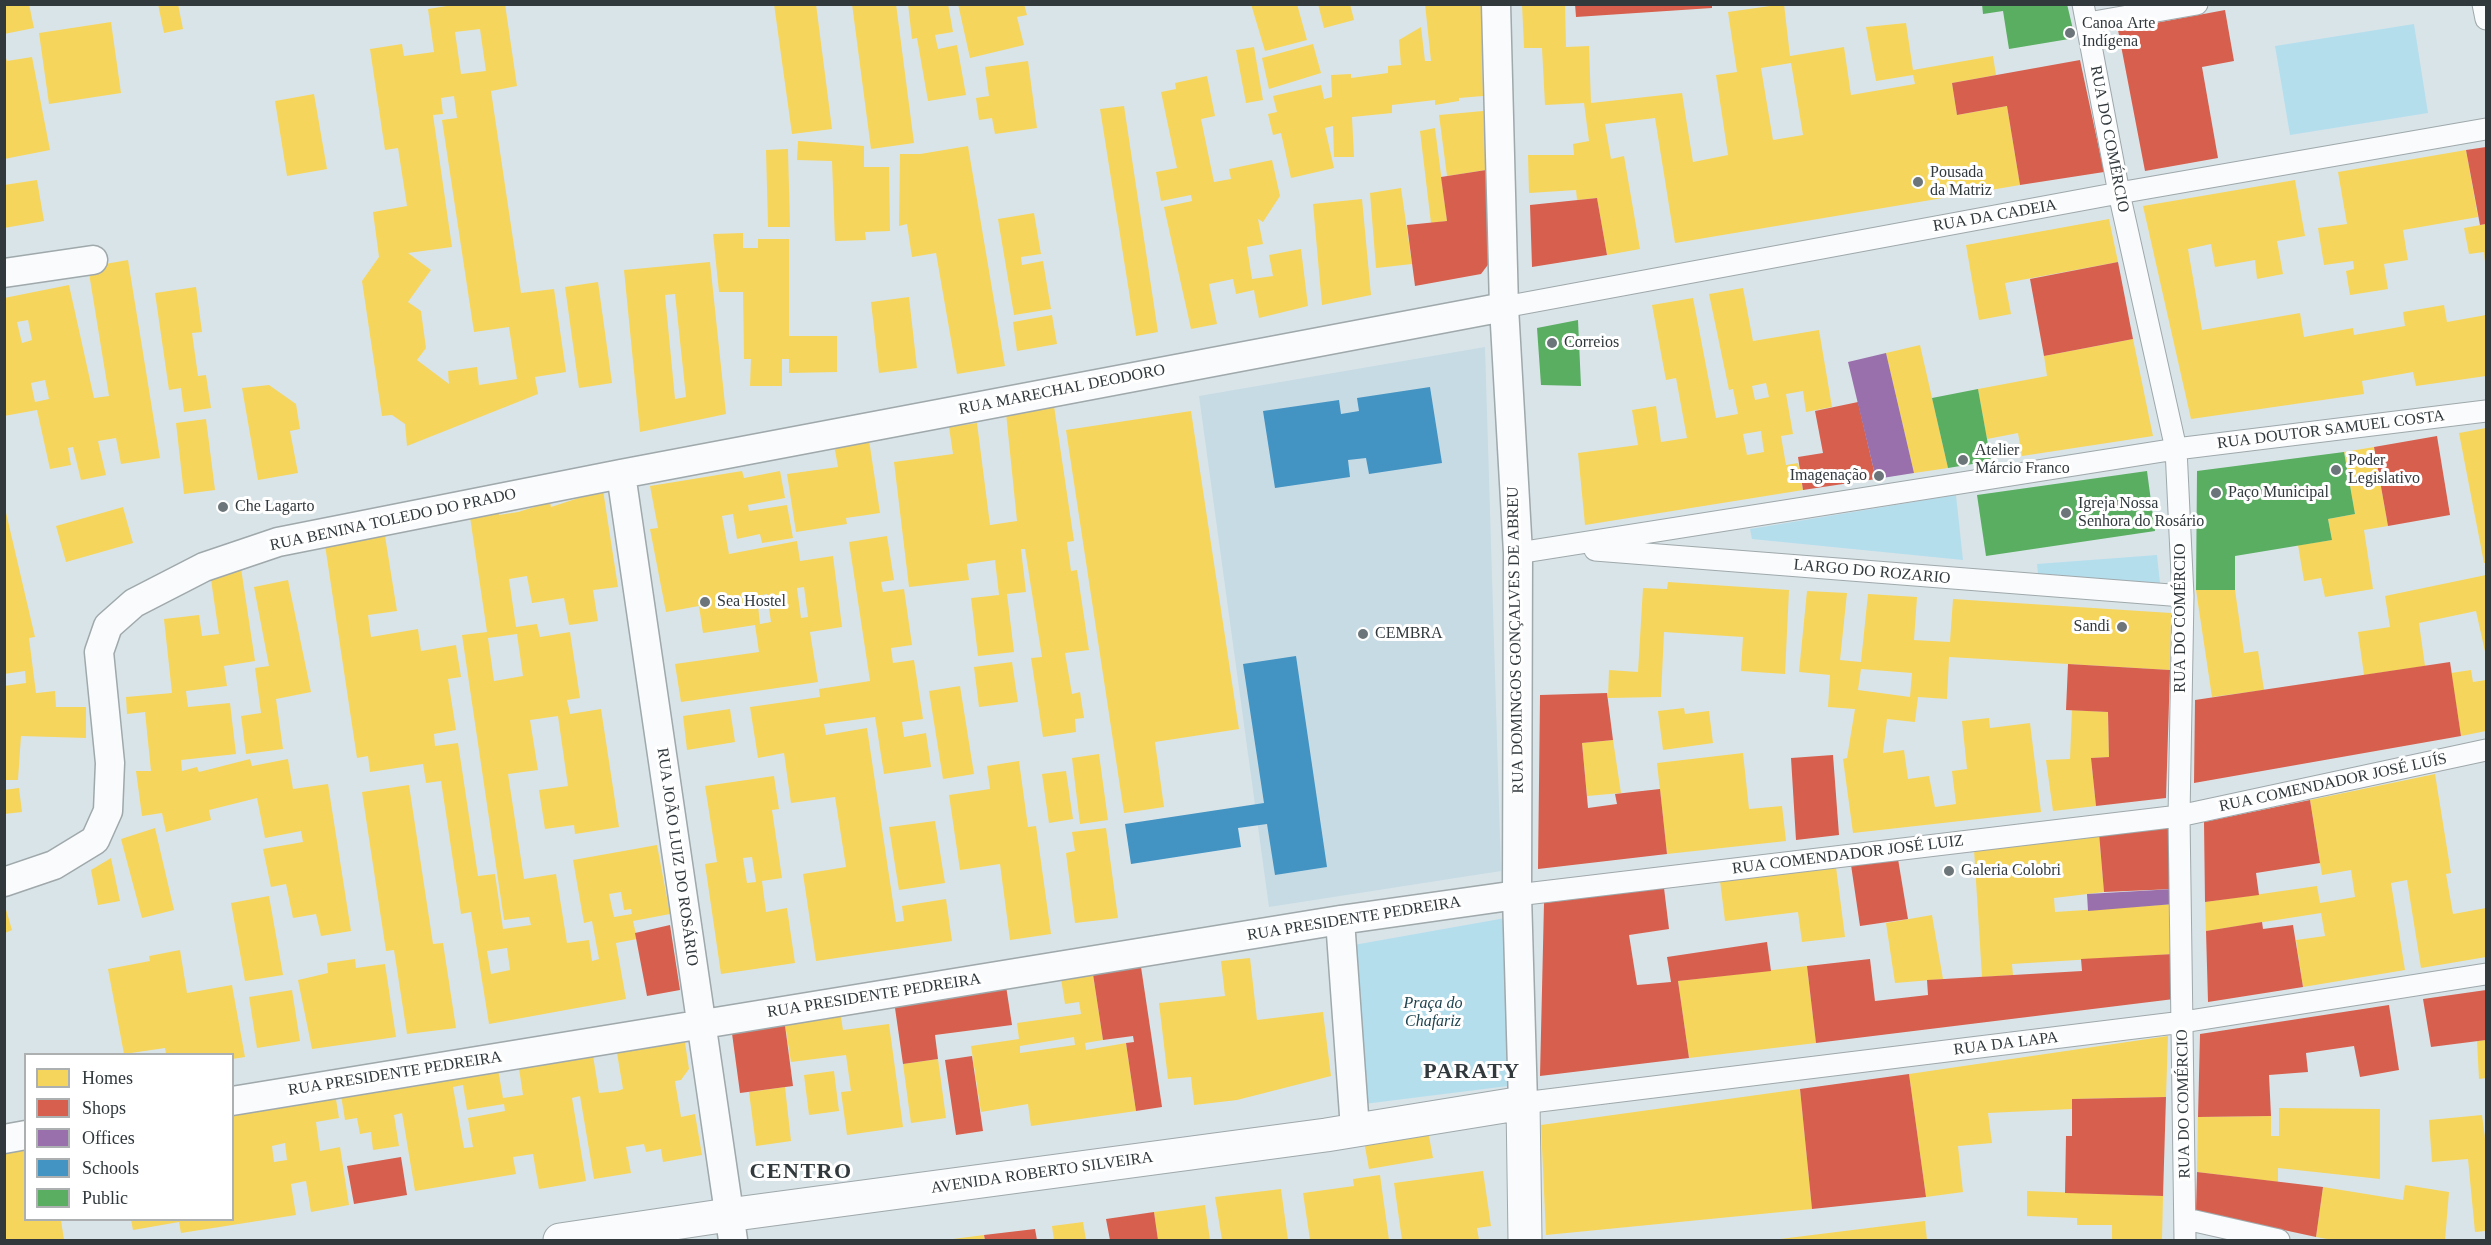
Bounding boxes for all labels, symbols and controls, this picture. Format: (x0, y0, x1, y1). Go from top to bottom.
place label: Canoa Arte Indígena (2082, 14, 2155, 52)
marker: Canoa Arte Indígena (2063, 26, 2077, 40)
street label: RUA DO COMÉRCIO (2085, 64, 2133, 214)
place label: Pousada da Matriz (1930, 163, 1992, 201)
marker: Pousada da Matriz (1911, 175, 1925, 189)
street label: RUA DA CADEIA (1932, 196, 2058, 236)
place label: Correios (1564, 333, 1619, 353)
marker: Correios (1545, 336, 1559, 350)
street label: RUA MARECHAL DEODORO (957, 361, 1167, 419)
street label: RUA DOUTOR SAMUEL COSTA (2216, 407, 2446, 453)
place label: Atelier Márcio Franco (1975, 441, 2070, 479)
place label: Poder Legislativo (2348, 451, 2420, 489)
marker: Atelier Márcio Franco (1956, 453, 1970, 467)
marker: Poder Legislativo (2329, 463, 2343, 477)
place label: Imagenação (1790, 466, 1867, 486)
marker: Imagenação (1872, 469, 1886, 483)
place label: Paço Municipal (2228, 483, 2329, 503)
street label: RUA BENINA TOLEDO DO PRADO (268, 484, 518, 556)
street label: RUA DOMINGOS GONÇALVES DE ABREU (1504, 486, 1528, 794)
marker: Paço Municipal (2209, 486, 2223, 500)
place label: Igreja Nossa Senhora do Rosário (2078, 494, 2204, 532)
place label: Che Lagarto (235, 497, 315, 517)
marker: Che Lagarto (216, 500, 230, 514)
marker: Igreja Nossa Senhora do Rosário (2059, 506, 2073, 520)
street label: RUA DO COMÉRCIO (2171, 543, 2191, 693)
street label: LARGO DO ROZARIO (1793, 556, 1951, 588)
place label: Sea Hostel (717, 592, 786, 612)
marker: Sea Hostel (698, 595, 712, 609)
place label: Sandi (2074, 617, 2110, 637)
marker: Sandi (2115, 620, 2129, 634)
place label: CEMBRA (1375, 624, 1443, 644)
marker: CEMBRA (1356, 627, 1370, 641)
street label: RUA JOÃO LUIZ DO ROSÁRIO (652, 747, 702, 967)
street label: RUA COMENDADOR JOSÉ LUÍS (2217, 749, 2449, 817)
street label: RUA COMENDADOR JOSÉ LUIZ (1731, 831, 1965, 879)
place label: Galeria Colobri (1961, 861, 2061, 881)
marker: Galeria Colobri (1942, 864, 1956, 878)
street label: RUA PRESIDENTE PEDREIRA (1246, 893, 1462, 945)
street label: RUA PRESIDENTE PEDREIRA (766, 970, 982, 1022)
park label: Praça do Chafariz (1403, 994, 1463, 1032)
street label: RUA DA LAPA (1953, 1028, 2059, 1060)
street label: RUA DO COMÉRCIO (2173, 1029, 2195, 1179)
street label: RUA PRESIDENTE PEDREIRA (287, 1048, 503, 1100)
legend (24, 1053, 234, 1221)
district label: PARATY (1423, 1059, 1521, 1085)
text: Homes (82, 1068, 133, 1088)
text: Shops (82, 1098, 126, 1118)
text: Offices (82, 1128, 135, 1148)
street label: AVENIDA ROBERTO SILVEIRA (930, 1148, 1154, 1198)
text: Schools (82, 1158, 139, 1178)
district label: CENTRO (749, 1159, 853, 1185)
text: Public (82, 1188, 128, 1208)

